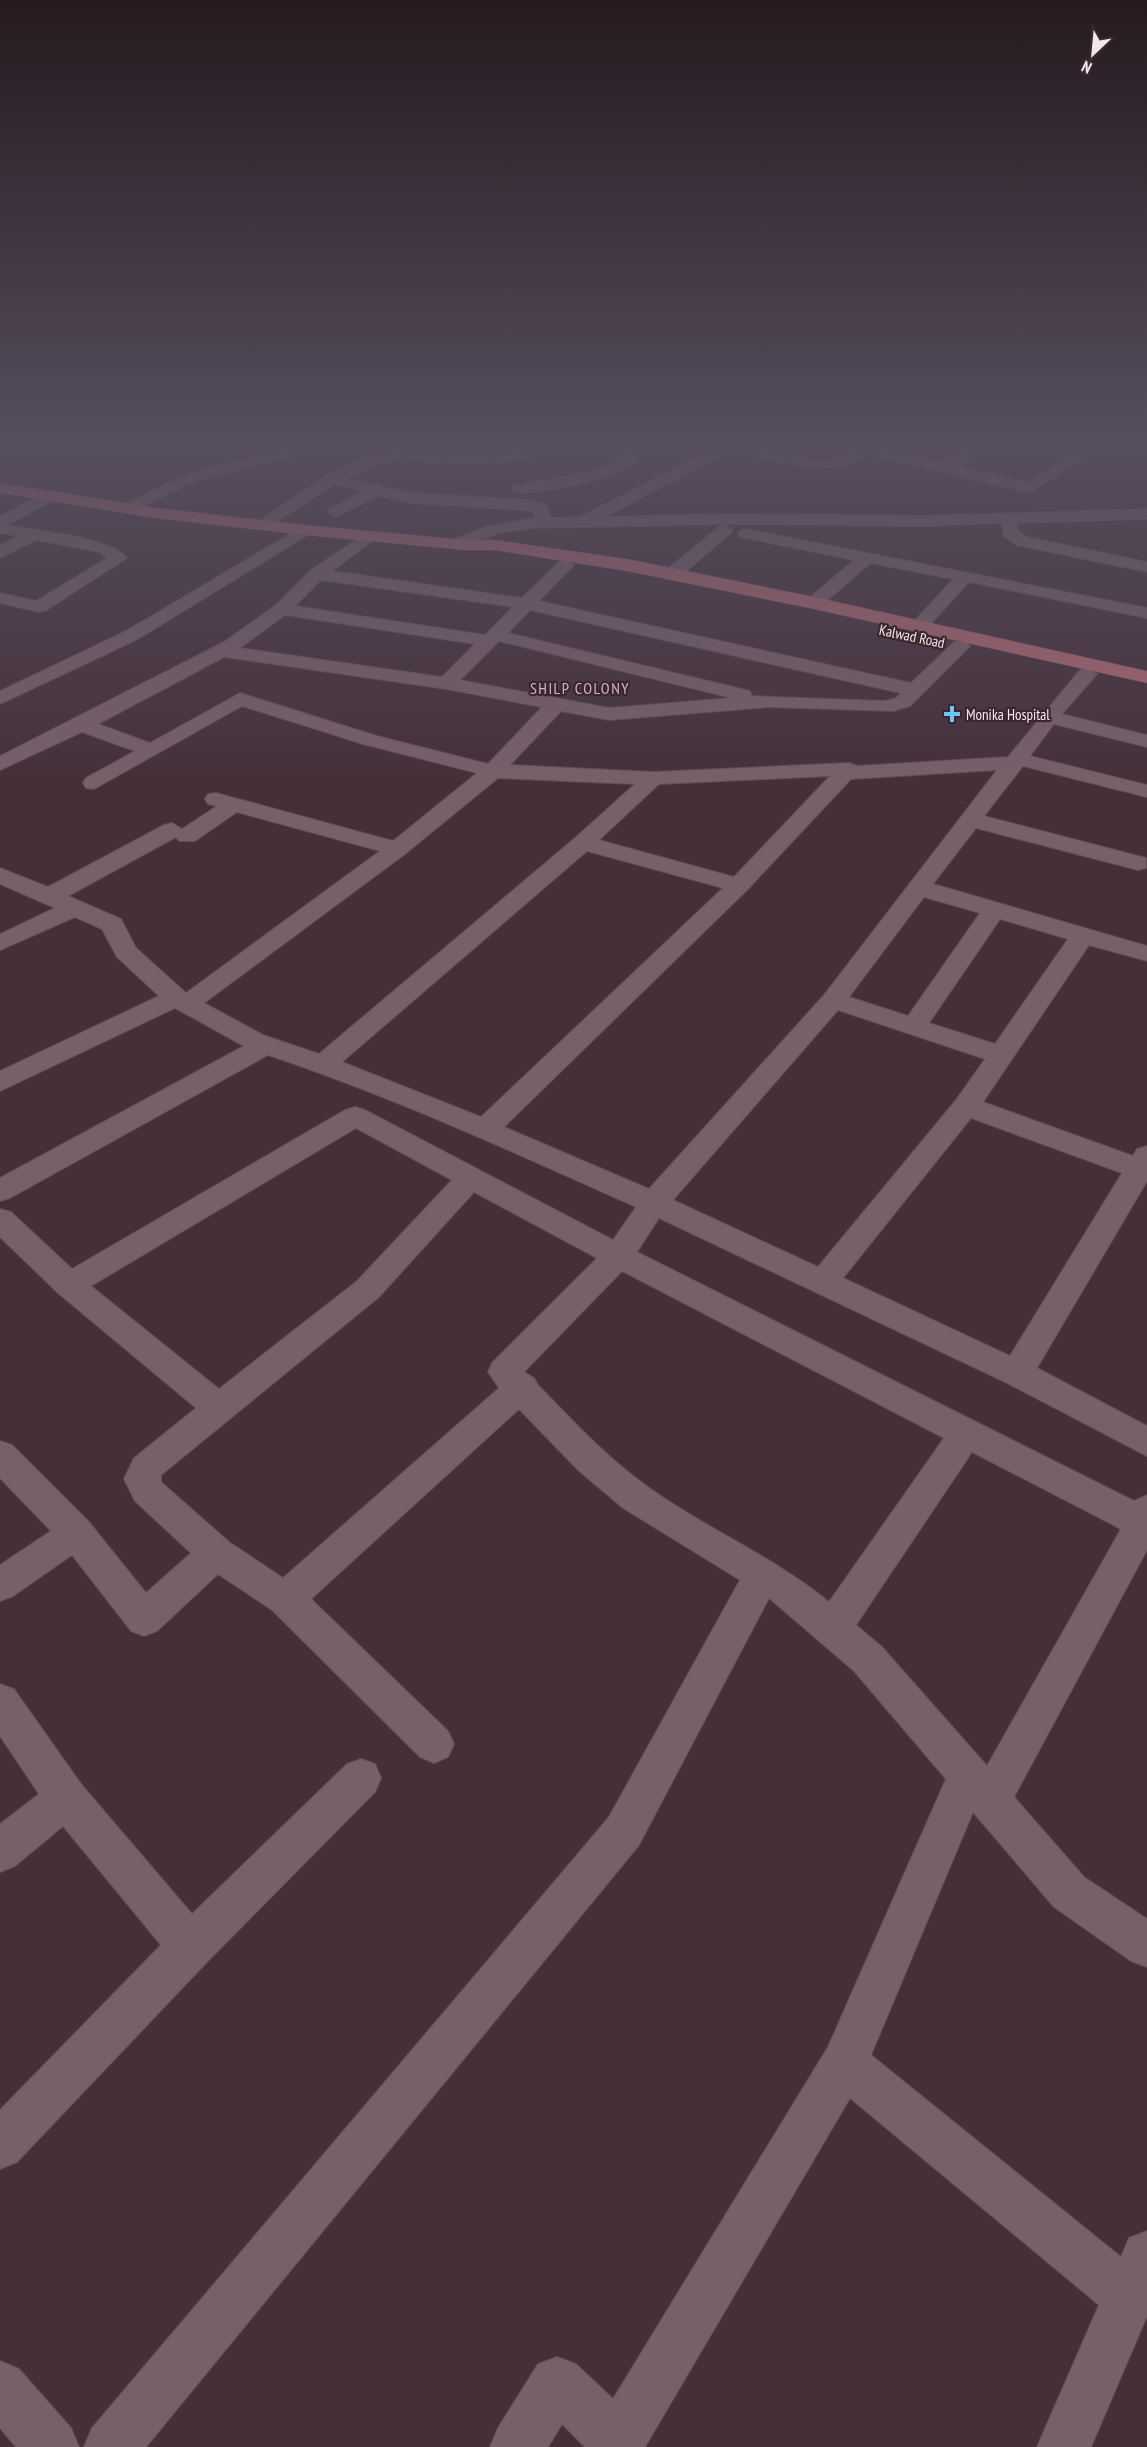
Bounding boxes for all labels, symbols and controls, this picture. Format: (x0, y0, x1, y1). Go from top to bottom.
north arrow (1063, 24, 1123, 84)
text: N (1078, 57, 1095, 78)
street label: Kalwad Road (877, 620, 947, 652)
district label: SHILP COLONY (530, 678, 630, 698)
marker: Monika Hospital (943, 705, 961, 723)
place label: Monika Hospital (966, 705, 1050, 724)

